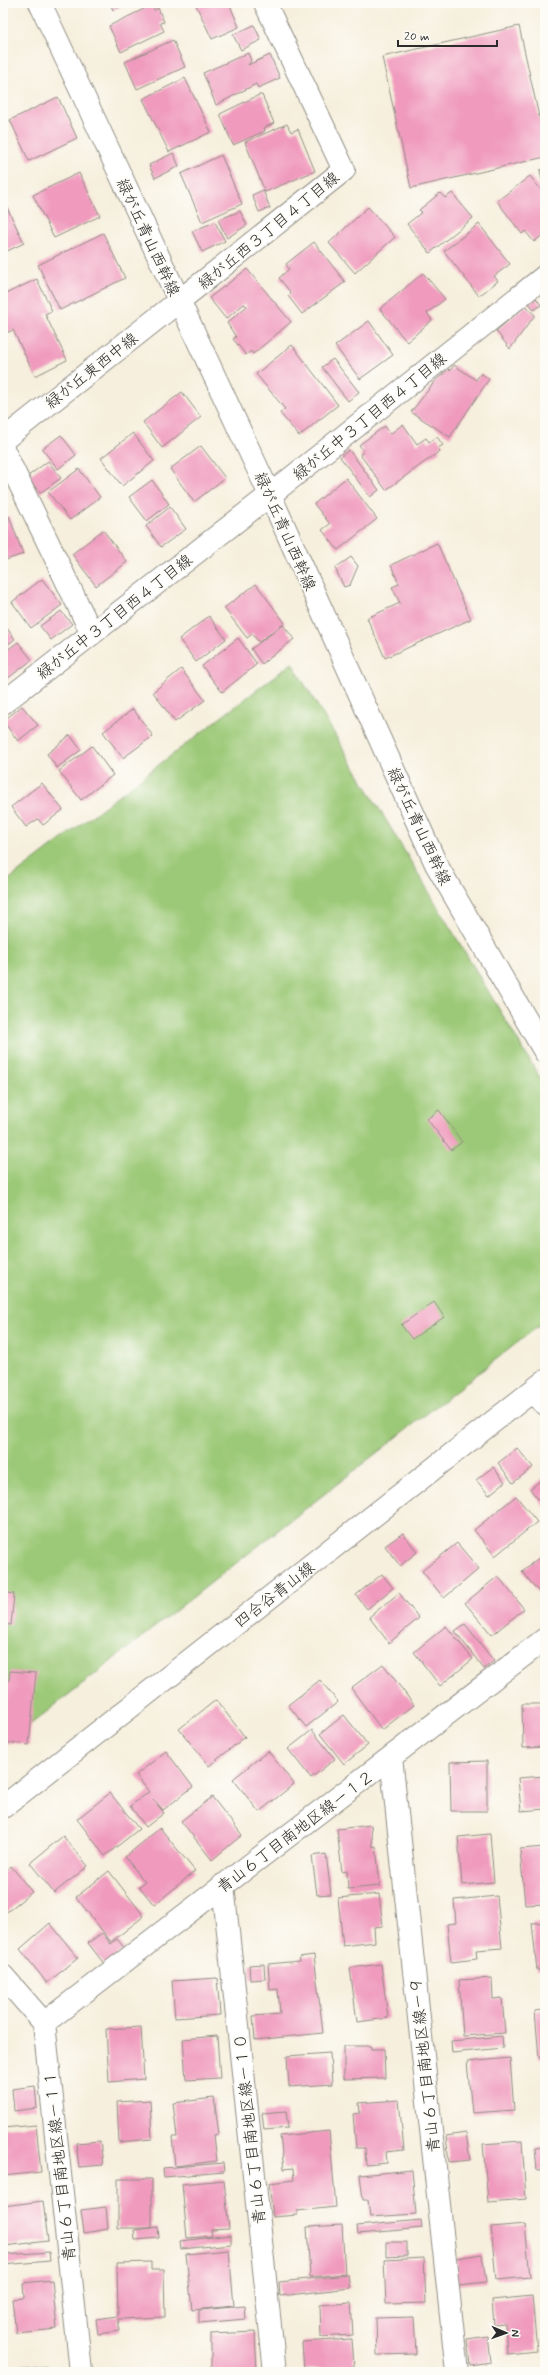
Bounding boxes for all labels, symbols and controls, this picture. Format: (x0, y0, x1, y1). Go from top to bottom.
scale bar (398, 22, 497, 48)
text: 20 m (404, 29, 430, 45)
street label: 緑が丘西３丁目４丁目線 (194, 168, 344, 295)
street label: 緑が丘青山西幹線 (111, 175, 184, 300)
street label: 緑が丘東西中線 (41, 328, 143, 414)
street label: 緑が丘中３丁目西４丁目線 (289, 349, 451, 486)
street label: 緑が丘青山西幹線 (249, 469, 320, 594)
street label: 緑が丘中３丁目西４丁目線 (33, 550, 197, 685)
street label: 緑が丘青山西幹線 (382, 764, 455, 889)
street label: 四合谷青山線 (231, 1557, 319, 1633)
street label: 青山６丁目南地区線ー１２ (213, 1766, 379, 1898)
street label: 青山６丁目南地区線ー９ (406, 1976, 445, 2153)
street label: 青山６丁目南地区線ー１０ (230, 2032, 271, 2225)
street label: 青山６丁目南地区線ー１１ (40, 2069, 81, 2262)
north arrow (486, 2313, 526, 2353)
text: N (508, 2329, 522, 2337)

